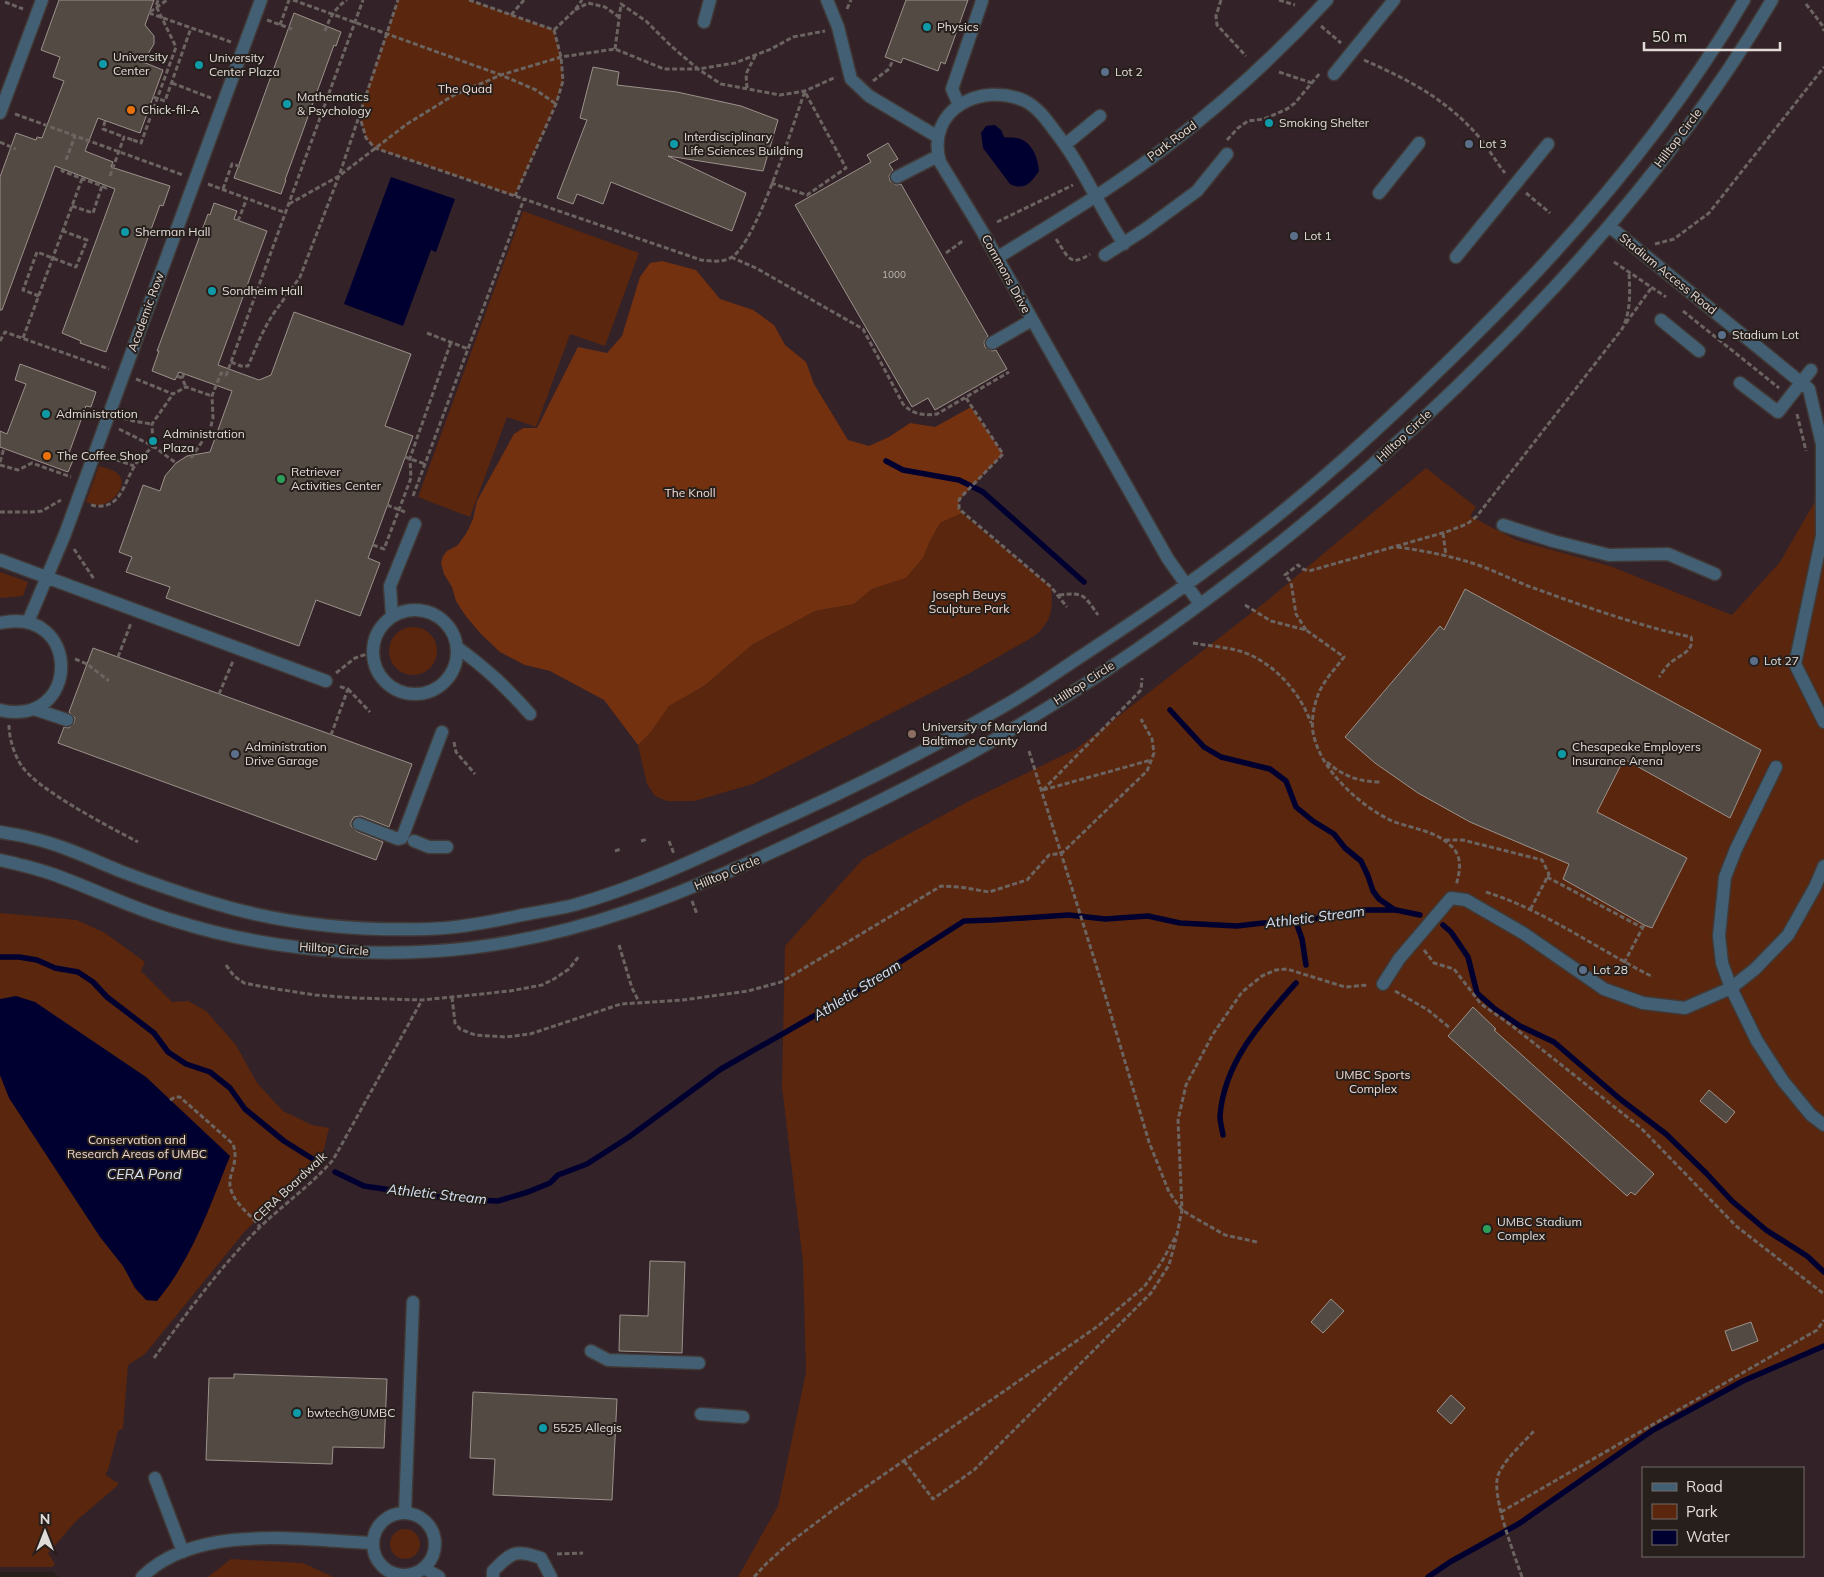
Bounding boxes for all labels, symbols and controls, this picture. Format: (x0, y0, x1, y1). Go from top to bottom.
place label: Physics (937, 19, 979, 34)
scale bar (1644, 20, 1780, 52)
marker: Physics (921, 21, 933, 33)
text: 50 m (1652, 27, 1687, 46)
place label: University Center (113, 49, 169, 78)
place label: University Center Plaza (209, 50, 280, 79)
marker: University Center (97, 58, 109, 70)
marker: University Center Plaza (193, 59, 205, 71)
place label: Lot 2 (1115, 64, 1143, 79)
marker: Lot 2 (1099, 66, 1111, 78)
park label: The Quad (438, 81, 492, 96)
place label: Mathematics & Psychology (297, 89, 372, 118)
marker: Mathematics & Psychology (281, 98, 293, 110)
place label: Chick-fil-A (141, 102, 200, 117)
marker: Chick-fil-A (125, 104, 137, 116)
street label: Hilltop Circle (1651, 105, 1705, 170)
place label: Smoking Shelter (1279, 115, 1370, 130)
street label: Park Road (1144, 117, 1199, 164)
marker: Smoking Shelter (1263, 117, 1275, 129)
place label: Interdisciplinary Life Sciences Building (684, 129, 803, 158)
place label: Lot 3 (1479, 136, 1507, 151)
marker: Interdisciplinary Life Sciences Building (668, 138, 680, 150)
marker: Lot 3 (1463, 138, 1475, 150)
place label: Sherman Hall (135, 224, 210, 239)
marker: Sherman Hall (119, 226, 131, 238)
place label: Lot 1 (1304, 228, 1332, 243)
marker: Lot 1 (1288, 230, 1300, 242)
street label: Stadium Access Road (1617, 230, 1720, 317)
street label: Commons Drive (979, 232, 1034, 316)
house number: 1000 (882, 268, 906, 281)
street label: Academic Row (124, 270, 167, 354)
place label: Sondheim Hall (222, 283, 303, 298)
marker: Sondheim Hall (206, 285, 218, 297)
place label: Stadium Lot (1732, 327, 1799, 342)
marker: Stadium Lot (1716, 329, 1728, 341)
place label: Administration (56, 406, 138, 421)
street label: Hilltop Circle (1373, 406, 1434, 465)
marker: Administration (40, 408, 52, 420)
place label: Administration Plaza (163, 426, 245, 455)
marker: Administration Plaza (147, 435, 159, 447)
place label: The Coffee Shop (57, 448, 148, 463)
marker: The Coffee Shop (41, 450, 53, 462)
place label: Retriever Activities Center (291, 464, 382, 493)
marker: Retriever Activities Center (275, 473, 287, 485)
park label: The Knoll (664, 485, 716, 500)
park label: Joseph Beuys Sculpture Park (929, 587, 1010, 616)
place label: Lot 27 (1764, 653, 1799, 668)
marker: Lot 27 (1748, 655, 1760, 667)
street label: Hilltop Circle (1050, 657, 1117, 708)
place label: University of Maryland Baltimore County (922, 719, 1047, 748)
marker: University of Maryland Baltimore County (906, 728, 918, 740)
place label: Administration Drive Garage (245, 739, 327, 768)
place label: Chesapeake Employers Insurance Arena (1572, 739, 1701, 768)
marker: Administration Drive Garage (229, 748, 241, 760)
marker: Chesapeake Employers Insurance Arena (1556, 748, 1568, 760)
street label: Hilltop Circle (692, 852, 762, 893)
water label: Athletic Stream (1263, 902, 1366, 932)
street label: Hilltop Circle (299, 939, 369, 958)
water label: Athletic Stream (809, 956, 904, 1025)
place label: Lot 28 (1593, 962, 1628, 977)
marker: Lot 28 (1577, 964, 1589, 976)
park label: UMBC Sports Complex (1336, 1067, 1410, 1096)
park label: Conservation and Research Areas of UMBC (67, 1132, 207, 1161)
street label: CERA Boardwalk (250, 1148, 330, 1225)
water label: CERA Pond (107, 1165, 182, 1183)
water label: Athletic Stream (385, 1180, 488, 1208)
place label: UMBC Stadium Complex (1497, 1214, 1582, 1243)
marker: UMBC Stadium Complex (1481, 1223, 1493, 1235)
place label: bwtech@UMBC (307, 1405, 395, 1420)
marker: bwtech@UMBC (291, 1407, 303, 1419)
place label: 5525 Allegis (553, 1420, 622, 1435)
marker: 5525 Allegis (537, 1422, 549, 1434)
legend (1642, 1467, 1804, 1557)
text: Road (1686, 1477, 1723, 1496)
text: Park (1686, 1502, 1718, 1521)
north arrow (20, 1507, 70, 1557)
text: N (40, 1510, 50, 1528)
text: Water (1686, 1527, 1730, 1546)

